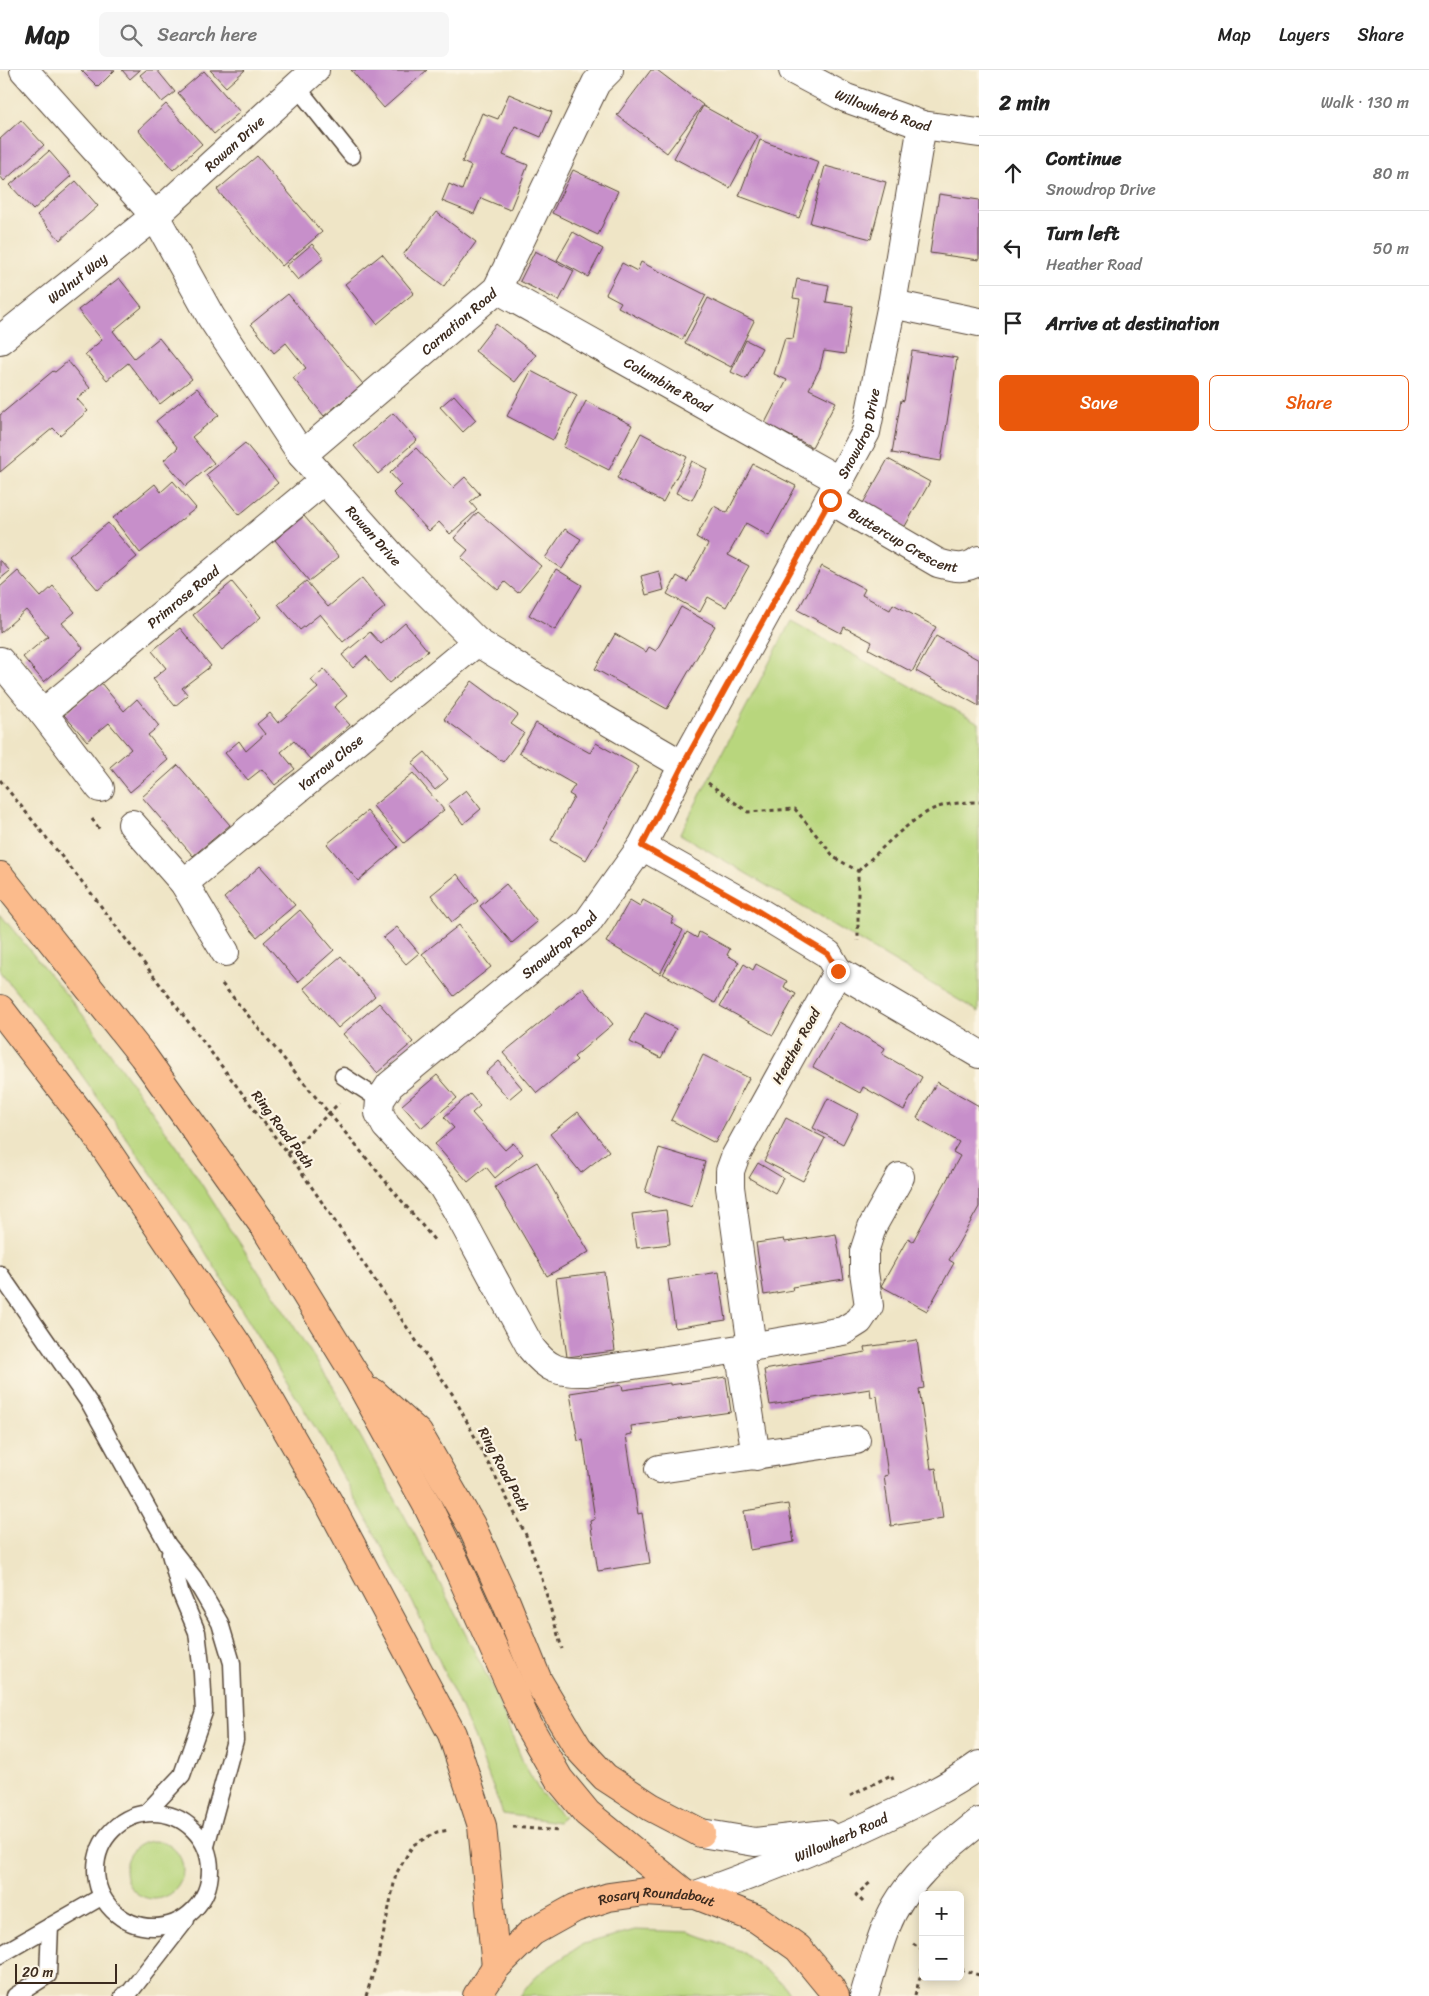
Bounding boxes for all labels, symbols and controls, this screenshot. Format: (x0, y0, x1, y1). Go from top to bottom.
search box (99, 12, 449, 57)
text: Map (25, 14, 69, 56)
text: Search here (157, 18, 257, 51)
text: Map (1218, 19, 1251, 51)
text: Layers (1279, 19, 1330, 51)
text: Share (1358, 19, 1404, 51)
icon: search (117, 21, 145, 49)
street label: Willowherb Road (830, 82, 934, 139)
text: 2 min (999, 84, 1050, 122)
text: Walk · 130 m (1321, 88, 1409, 117)
street label: Rowan Drive (199, 109, 271, 179)
text: Continue (1046, 142, 1122, 175)
icon: ahead (999, 159, 1027, 187)
text: 80 m (1373, 159, 1409, 188)
text: Snowdrop Drive (1046, 175, 1156, 204)
text: Turn left (1046, 217, 1119, 250)
icon: left (999, 234, 1027, 262)
text: 50 m (1373, 234, 1409, 263)
street label: Walnut Way (42, 246, 114, 311)
text: Heather Road (1046, 250, 1142, 279)
street label: Carnation Road (415, 281, 504, 362)
text: Arrive at destination (1046, 307, 1219, 340)
icon: arrive (999, 309, 1027, 337)
street label: Columbine Road (619, 350, 718, 421)
button: Save (999, 375, 1199, 431)
button: Share (1209, 375, 1409, 431)
street label: Snowdrop Drive (831, 386, 888, 484)
route start (819, 489, 842, 512)
street label: Rowan Drive (339, 500, 408, 573)
street label: Buttercup Crescent (843, 501, 959, 580)
street label: Primrose Road (141, 558, 227, 635)
street label: Yarrow Close (293, 728, 369, 797)
street label: Snowdrop Road (516, 905, 605, 985)
route end (827, 960, 850, 983)
street label: Heather Road (765, 1002, 828, 1089)
street label: Ring Road Path (245, 1085, 321, 1174)
street label: Ring Road Path (471, 1422, 536, 1516)
street label: Willowherb Road (790, 1805, 894, 1870)
street label: Rosary Roundabout (595, 1880, 719, 1914)
map controls (919, 1891, 964, 1981)
button: + (919, 1891, 964, 1936)
button: − (919, 1936, 964, 1981)
text: 20 m (22, 1960, 53, 1985)
scale bar (15, 1961, 118, 1984)

